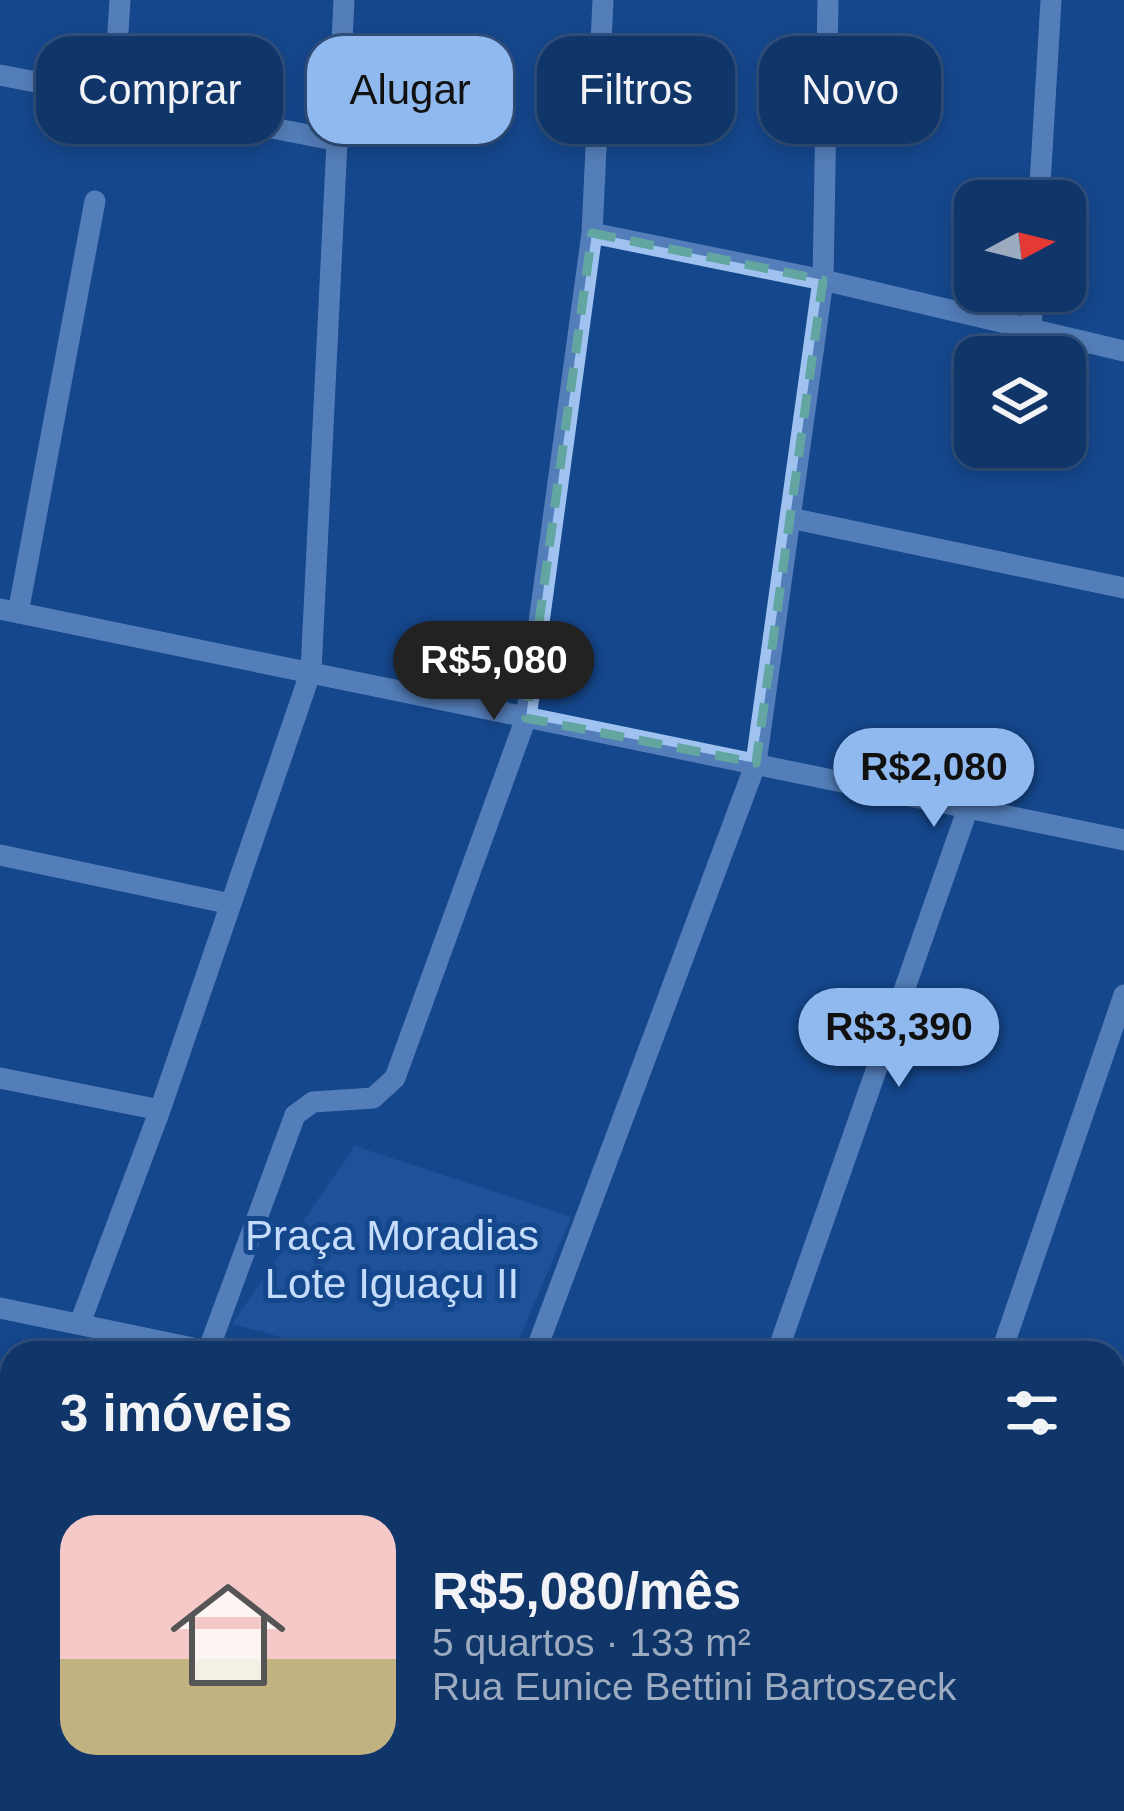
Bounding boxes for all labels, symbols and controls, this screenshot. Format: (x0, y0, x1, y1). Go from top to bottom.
chip: Comprar (36, 36, 283, 144)
chip: Alugar (307, 36, 513, 144)
chip: Filtros (537, 36, 735, 144)
chip: Novo (759, 36, 941, 144)
north arrow (954, 180, 1086, 312)
map controls (954, 180, 1086, 468)
button: layers (954, 336, 1086, 468)
pin: R$5,080 (383, 621, 605, 723)
text: R$5,080 (420, 638, 568, 681)
pin: R$2,080 (823, 728, 1045, 830)
text: R$2,080 (860, 745, 1008, 788)
pin: R$3,390 (788, 988, 1010, 1090)
text: R$3,390 (825, 1005, 973, 1048)
park label: Praça Moradias Lote Iguaçu II (245, 1212, 539, 1307)
icon: filters (999, 1380, 1065, 1446)
text: 3 imóveis (60, 1385, 292, 1442)
icon: home (156, 1563, 300, 1707)
text: R$5,080/mês (432, 1563, 741, 1620)
text: 5 quartos · 133 m² (432, 1621, 751, 1664)
text: Rua Eunice Bettini Bartoszeck (432, 1665, 957, 1708)

